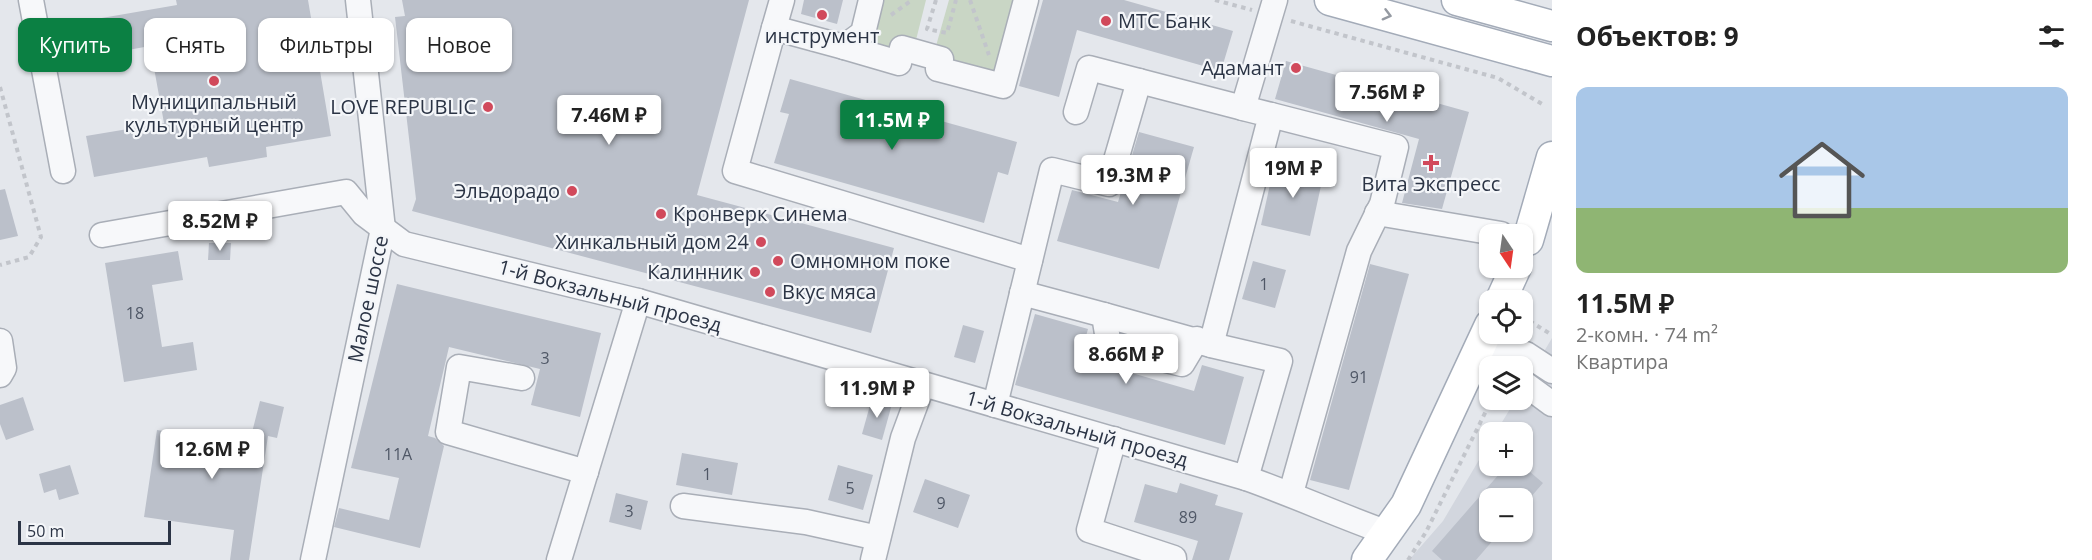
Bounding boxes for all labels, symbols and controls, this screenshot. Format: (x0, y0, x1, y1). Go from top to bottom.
place label: МТС Банк (1118, 7, 1212, 34)
marker: инструмент (815, 8, 829, 22)
one-way arrow (1382, 8, 1392, 21)
marker: МТС Банк (1099, 14, 1113, 28)
chip: Купить (18, 18, 132, 72)
chip: Снять (144, 18, 246, 72)
chip: Фильтры (258, 18, 394, 72)
chip: Новое (406, 18, 512, 72)
text: Объектов: 9 (1576, 18, 1739, 54)
icon: filters (2035, 20, 2068, 53)
place label: инструмент (765, 22, 879, 49)
place label: Адамант (1201, 54, 1284, 81)
marker: Адамант (1289, 61, 1303, 75)
pin: 7.56M ₽ (1332, 72, 1442, 123)
marker: Муниципальный культурный центр (207, 74, 221, 88)
text: 7.56M ₽ (1349, 78, 1425, 105)
place label: Муниципальный культурный центр (124, 88, 304, 138)
place label: LOVE REPUBLIC (330, 93, 476, 120)
pin: 7.46M ₽ (554, 95, 664, 146)
marker: LOVE REPUBLIC (481, 100, 495, 114)
pin: 11.5M ₽ (837, 100, 947, 151)
text: 7.46M ₽ (571, 101, 647, 128)
text: 11.5M ₽ (854, 106, 930, 133)
icon: home (1768, 126, 1876, 234)
pin: 19M ₽ (1251, 148, 1335, 199)
text: 19M ₽ (1264, 154, 1322, 181)
pin: 19.3M ₽ (1078, 155, 1188, 206)
marker: Вита Экспресс (1424, 156, 1438, 170)
text: 19.3M ₽ (1095, 161, 1171, 188)
place label: Вита Экспресс (1362, 170, 1500, 197)
place label: Эльдорадо (454, 177, 560, 204)
marker: Эльдорадо (565, 184, 579, 198)
place label: Кронверк Синема (673, 200, 848, 227)
pin: 8.52M ₽ (165, 201, 275, 252)
text: 8.52M ₽ (182, 207, 258, 234)
marker: Кронверк Синема (654, 207, 668, 221)
north arrow (1479, 224, 1533, 278)
map controls (1479, 224, 1533, 542)
place label: Хинкальный дом 24 (555, 228, 750, 255)
street label: Малое шоссе (341, 233, 394, 365)
marker: Хинкальный дом 24 (754, 235, 768, 249)
place label: Омномном поке (790, 247, 950, 274)
street label: 1-й Вокзальный проезд (496, 253, 725, 338)
marker: Омномном поке (771, 254, 785, 268)
place label: Калинник (647, 258, 744, 285)
marker: Калинник (748, 265, 762, 279)
house number: 1 (1259, 273, 1269, 295)
place label: Вкус мяса (782, 278, 876, 305)
marker: Вкус мяса (763, 285, 777, 299)
text: 11.5M ₽ (1576, 285, 1674, 321)
button: locate (1479, 290, 1533, 344)
house number: 18 (126, 302, 144, 324)
text: 2-комн. · 74 m² (1576, 321, 1718, 348)
pin: 8.66M ₽ (1071, 334, 1181, 385)
text: 8.66M ₽ (1088, 340, 1164, 367)
house number: 3 (540, 347, 550, 369)
text: Квартира (1576, 348, 1669, 375)
button: layers (1479, 356, 1533, 410)
house number: 91 (1350, 366, 1368, 388)
pin: 11.9M ₽ (822, 368, 932, 419)
text: 11.9M ₽ (839, 374, 915, 401)
street label: 1-й Вокзальный проезд (963, 384, 1192, 473)
button: + (1479, 422, 1533, 476)
pin: 12.6M ₽ (157, 429, 267, 480)
text: 12.6M ₽ (174, 435, 250, 462)
house number: 11А (384, 443, 413, 465)
house number: 1 (702, 463, 712, 485)
house number: 5 (845, 477, 855, 499)
button: − (1479, 488, 1533, 542)
house number: 9 (936, 492, 946, 514)
house number: 3 (624, 500, 634, 522)
house number: 89 (1179, 506, 1197, 528)
scale bar (18, 518, 171, 546)
text: 50 m (27, 520, 64, 542)

